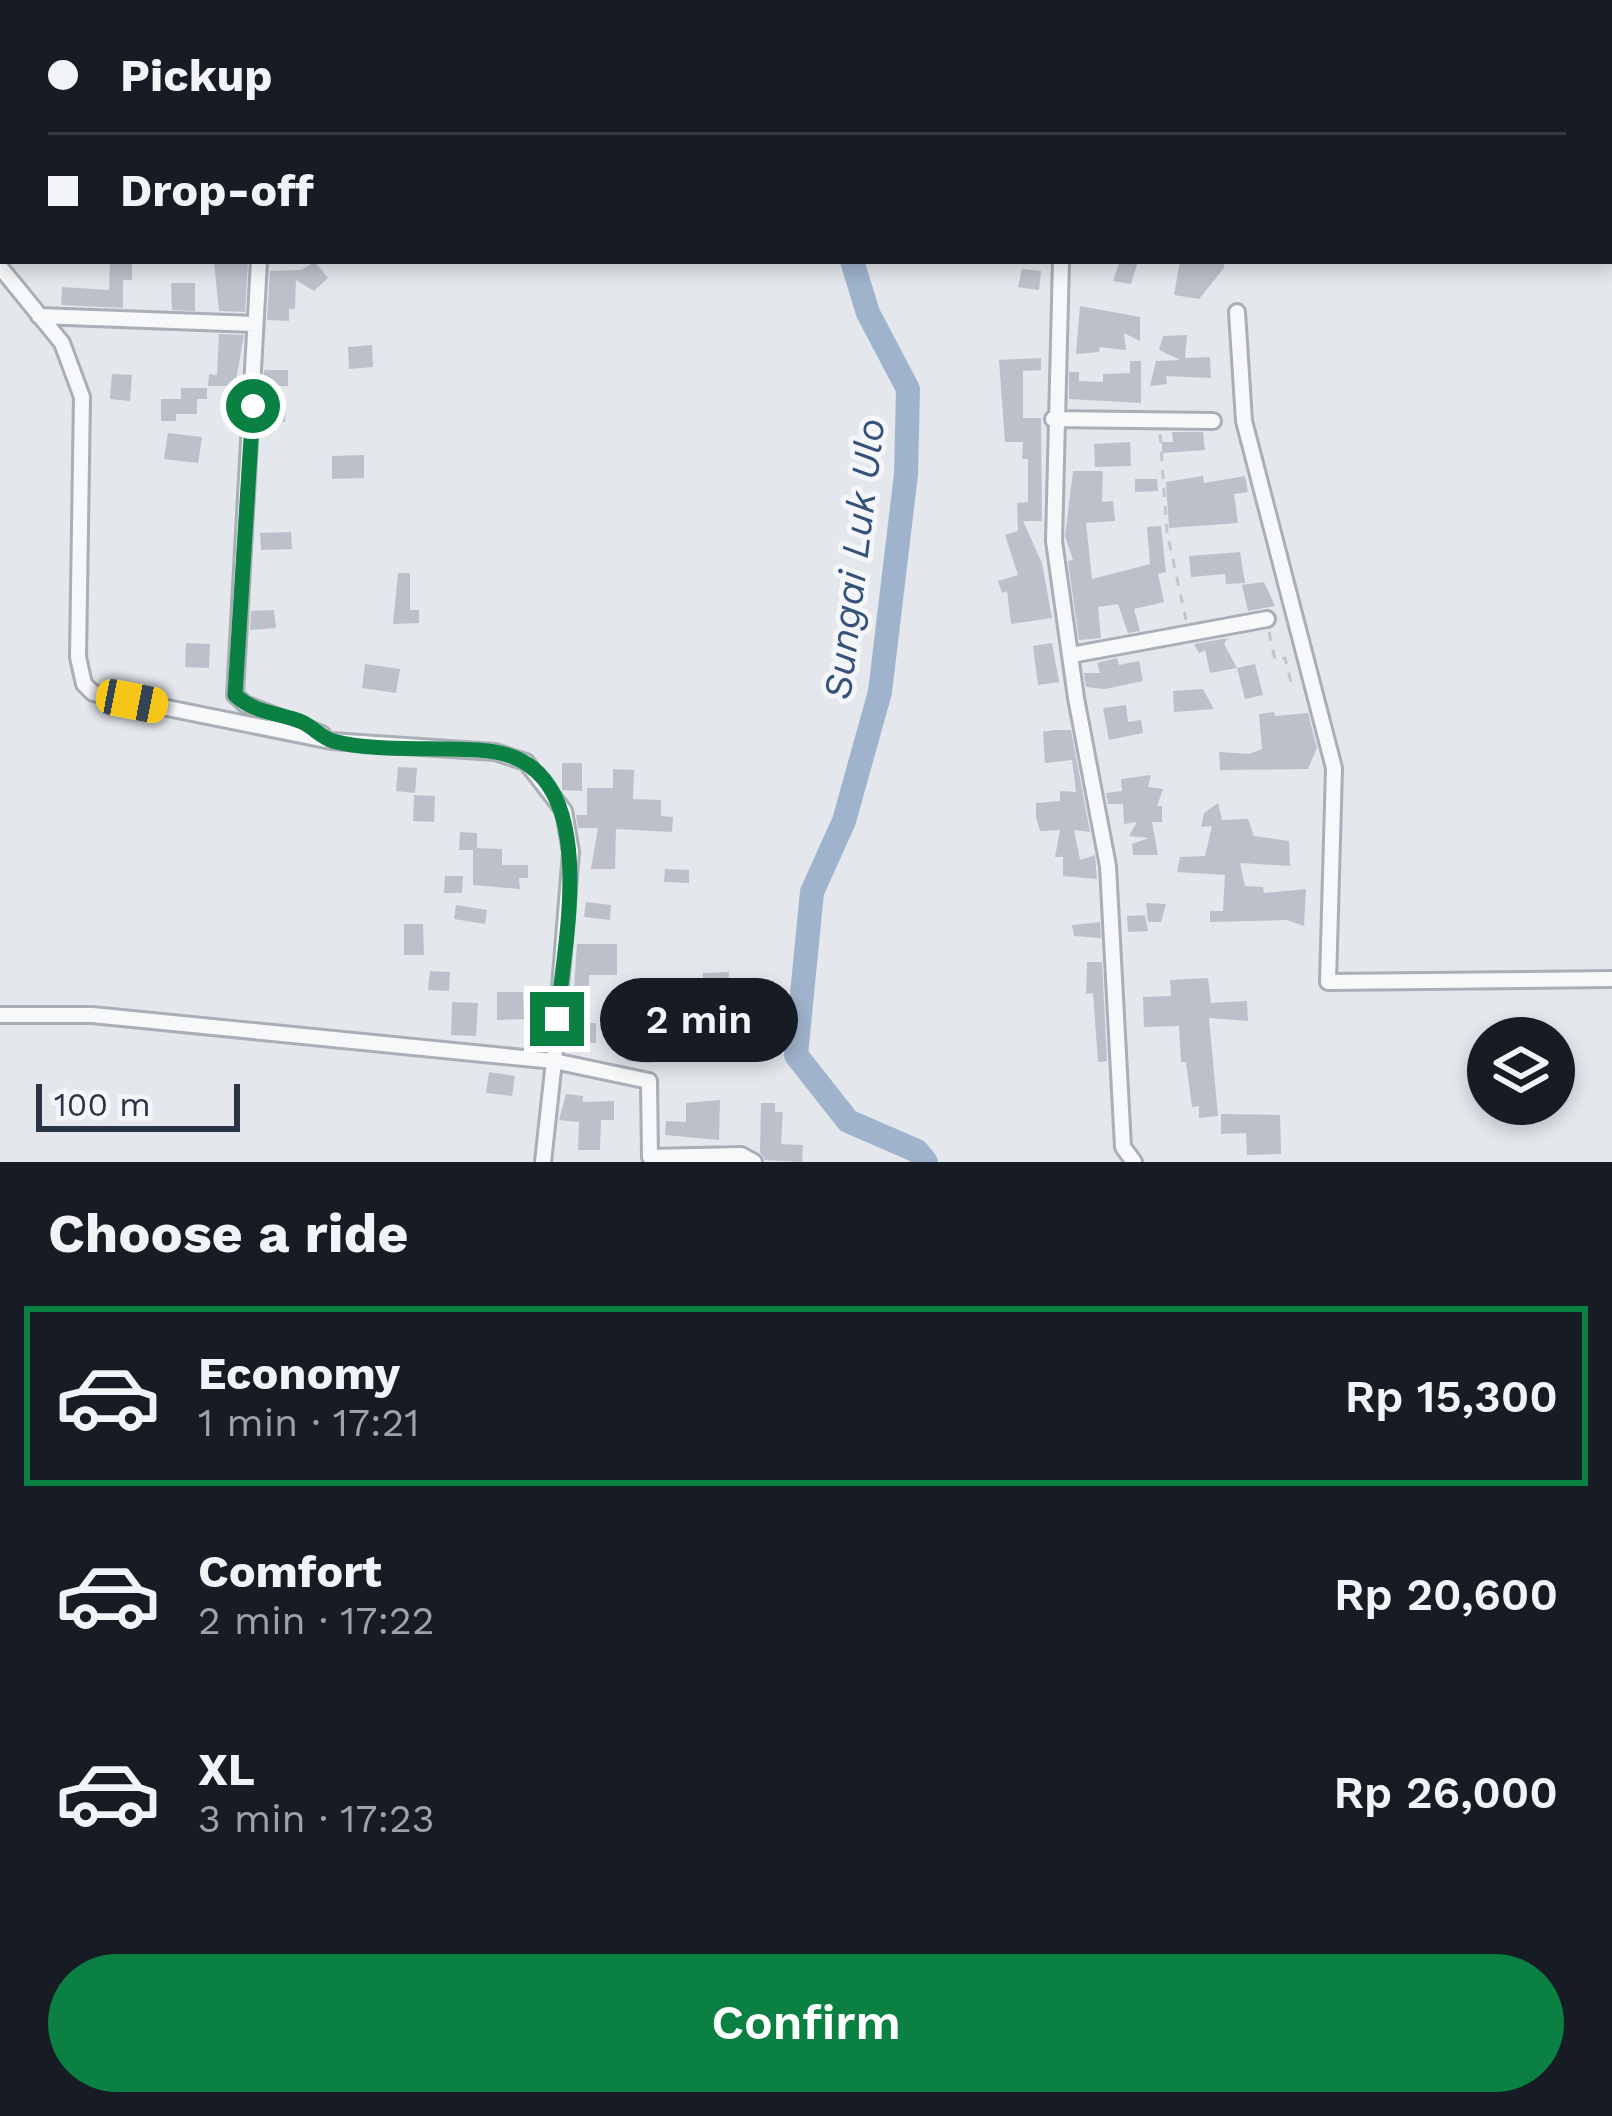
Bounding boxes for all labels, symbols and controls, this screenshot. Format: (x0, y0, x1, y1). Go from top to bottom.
text: Pickup (120, 49, 272, 102)
text: Drop-off (120, 164, 314, 217)
route start (226, 379, 280, 433)
water label: Sungai Luk Ulo (814, 416, 894, 702)
car (93, 676, 171, 726)
callout: 2 min (599, 977, 797, 1061)
route end (530, 992, 584, 1046)
text: 2 min (646, 997, 752, 1042)
map controls (1467, 1017, 1575, 1125)
button: layers (1467, 1017, 1575, 1125)
scale bar (36, 1078, 240, 1131)
text: 100 m (54, 1085, 151, 1124)
text: Choose a ride (48, 1202, 409, 1265)
icon: car (54, 1342, 162, 1450)
text: Economy (198, 1347, 400, 1400)
text: Rp 15,300 (1345, 1370, 1558, 1423)
text: 1 min · 17:21 (198, 1400, 419, 1445)
icon: car (54, 1540, 162, 1648)
text: Comfort (198, 1545, 382, 1598)
text: Rp 20,600 (1334, 1568, 1558, 1621)
text: 2 min · 17:22 (198, 1598, 434, 1643)
icon: car (54, 1738, 162, 1846)
text: XL (198, 1743, 255, 1796)
text: Rp 26,000 (1334, 1766, 1558, 1819)
text: 3 min · 17:23 (198, 1796, 434, 1841)
button: Confirm (48, 1954, 1564, 2092)

